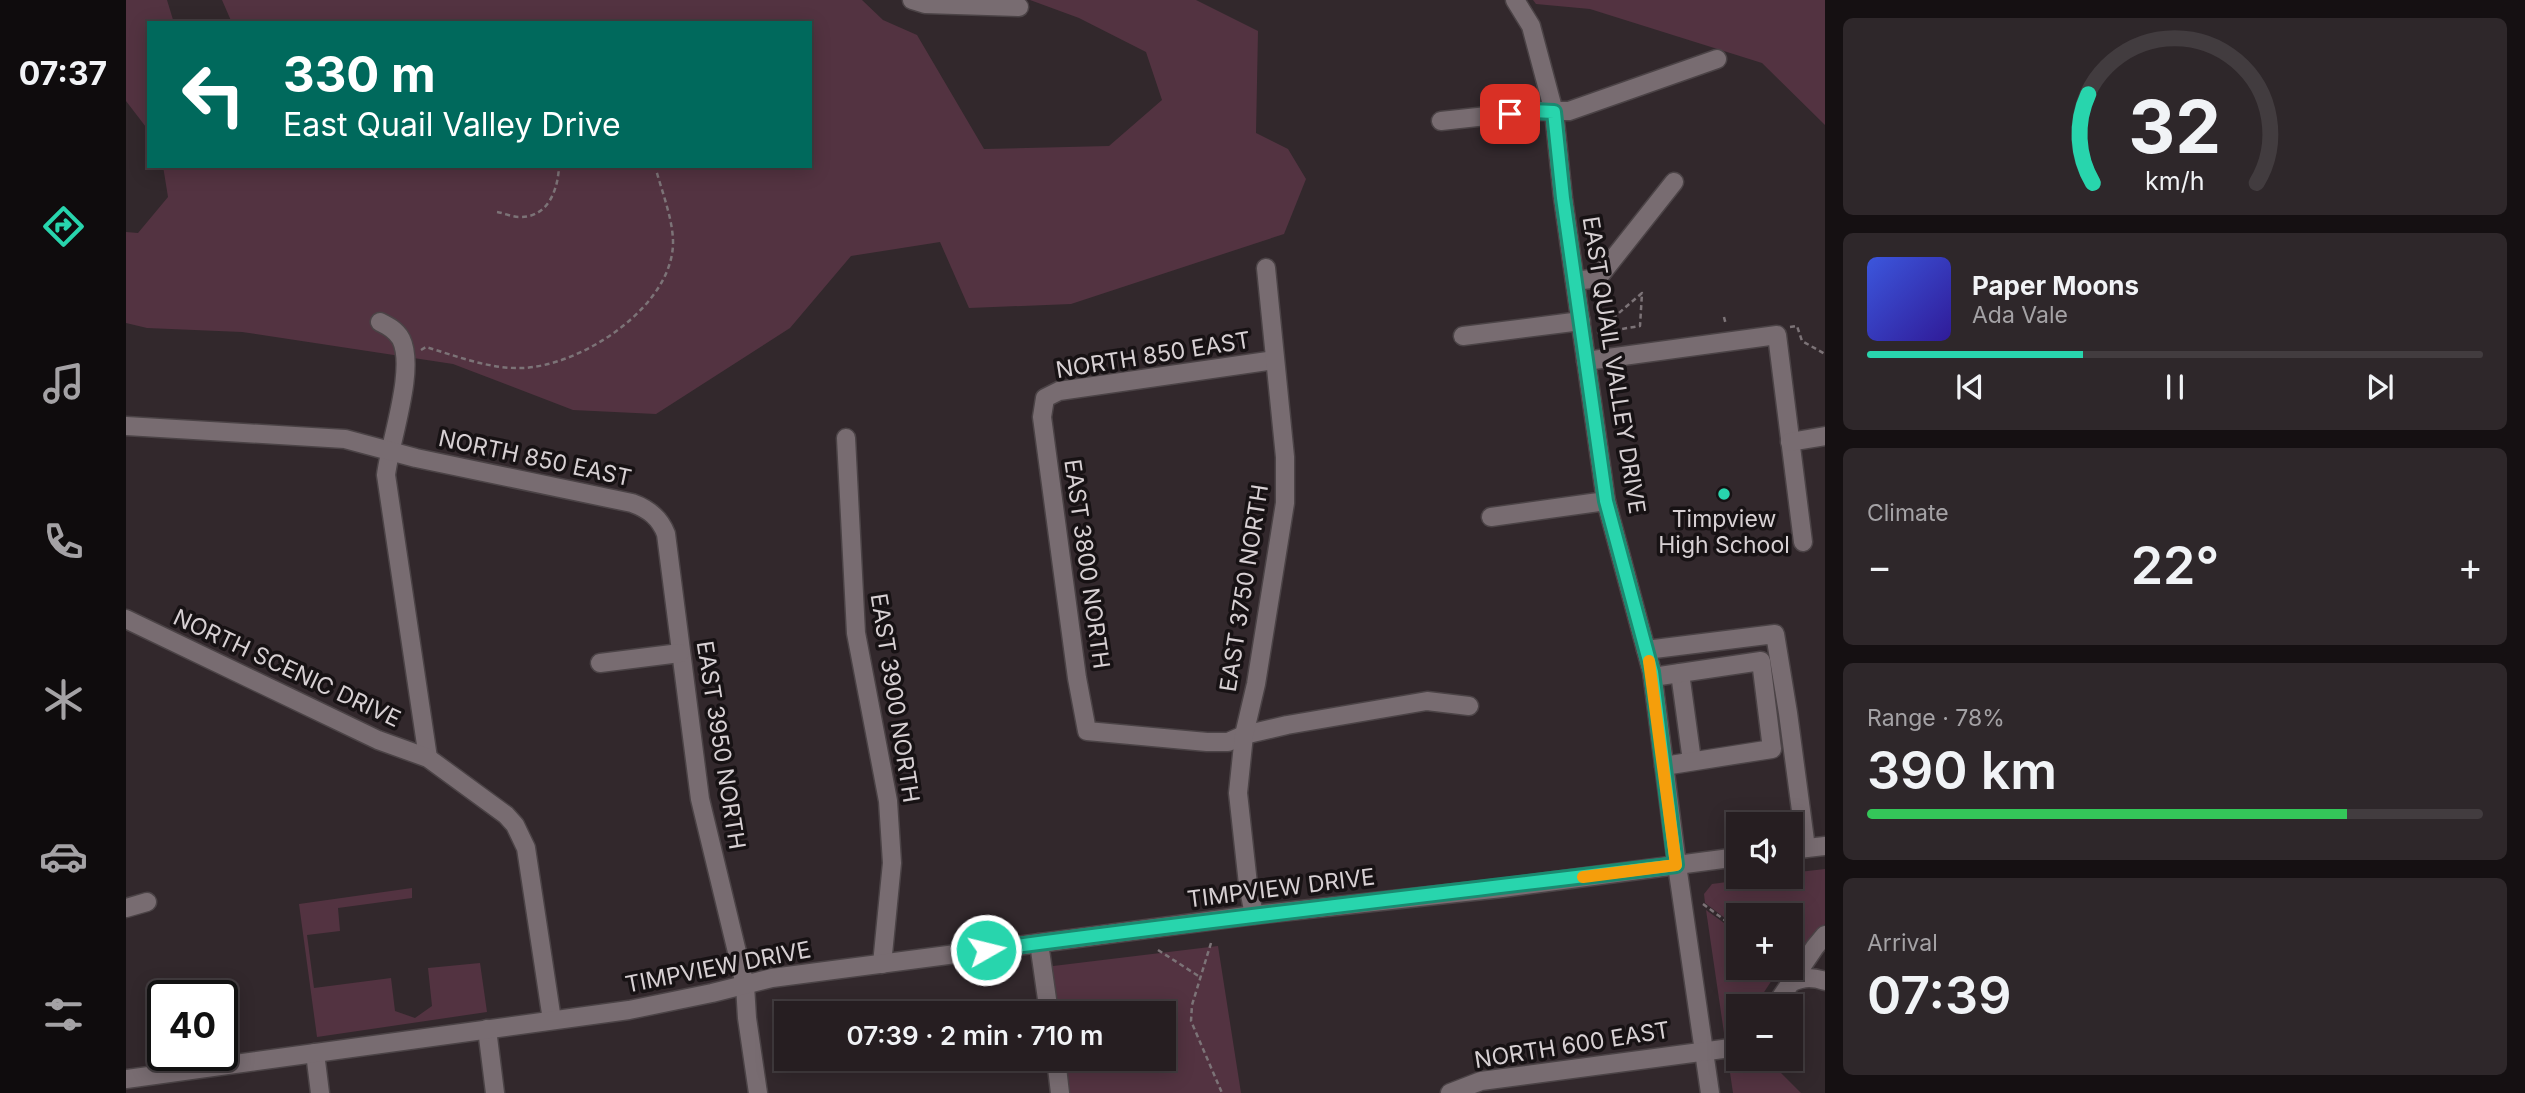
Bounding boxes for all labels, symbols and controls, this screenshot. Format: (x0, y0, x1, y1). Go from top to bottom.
text: 330 m (283, 45, 436, 104)
icon: left (168, 49, 259, 140)
text: 07:37 (19, 54, 107, 93)
text: 32 (2129, 82, 2221, 171)
pin (1480, 84, 1540, 144)
icon: arrive (1491, 95, 1529, 133)
text: East Quail Valley Drive (283, 105, 621, 144)
text: km/h (2145, 165, 2205, 195)
icon: directions (39, 202, 88, 251)
street label: EAST QUAIL VALLEY DRIVE (1577, 214, 1651, 516)
text: Paper Moons (1972, 270, 2139, 301)
text: Ada Vale (1972, 301, 2068, 329)
street label: NORTH 850 EAST (1054, 326, 1252, 384)
icon: music (39, 359, 88, 408)
icon: previous (1951, 368, 1989, 406)
icon: pause (2156, 368, 2194, 406)
icon: next (2361, 368, 2399, 406)
street label: NORTH 850 EAST (436, 424, 634, 492)
street label: EAST 3800 NORTH (1058, 457, 1116, 671)
street label: EAST 3750 NORTH (1214, 482, 1274, 694)
marker: Timpview High School (1716, 486, 1732, 502)
text: Climate (1867, 499, 1949, 527)
place label: Timpview High School (1658, 505, 1790, 559)
icon: phone (39, 517, 88, 566)
text: 22° (2131, 534, 2219, 597)
text: − (1867, 543, 1892, 589)
text: + (2458, 543, 2483, 589)
street label: EAST 3900 NORTH (865, 591, 925, 805)
street label: NORTH SCENIC DRIVE (169, 603, 405, 733)
street label: EAST 3950 NORTH (691, 639, 751, 851)
icon: climate (39, 675, 88, 724)
text: Range · 78% (1867, 704, 2005, 732)
text: 390 km (1867, 739, 2057, 802)
map controls (1726, 812, 1803, 1071)
button: sound (1726, 812, 1803, 889)
icon: car (39, 832, 88, 881)
street label: TIMPVIEW DRIVE (1186, 863, 1376, 913)
button: + (1726, 903, 1803, 980)
position arrow (949, 913, 1023, 987)
text: Arrival (1867, 929, 1938, 957)
street label: TIMPVIEW DRIVE (623, 935, 813, 999)
text: 07:39 (1867, 964, 2011, 1027)
speed limit sign: 40 (147, 980, 238, 1071)
icon: filters (39, 990, 88, 1039)
button: − (1726, 994, 1803, 1071)
street label: NORTH 600 EAST (1472, 1016, 1672, 1074)
text: 07:39 · 2 min · 710 m (847, 1020, 1103, 1051)

